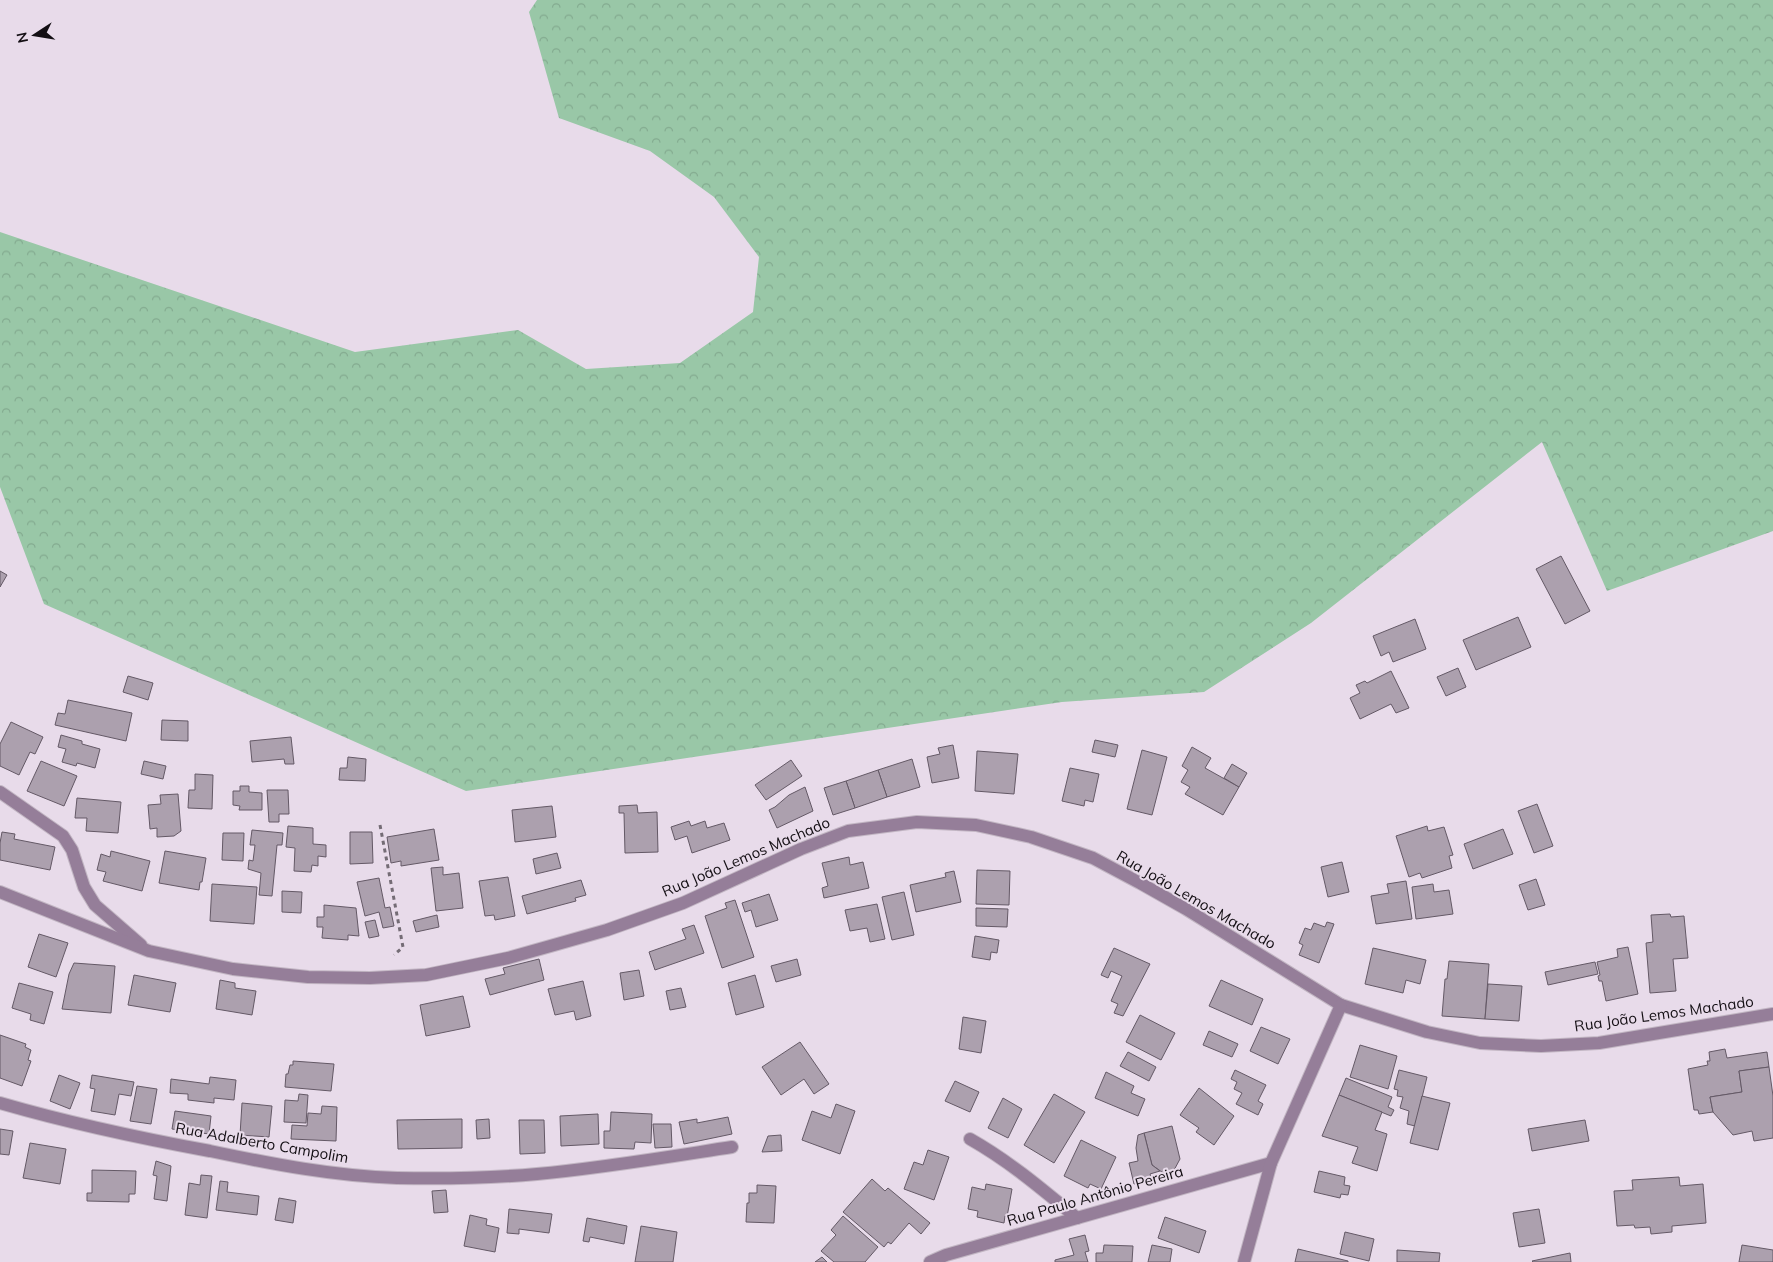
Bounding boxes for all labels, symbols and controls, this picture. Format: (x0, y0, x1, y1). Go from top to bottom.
north arrow (10, 10, 60, 60)
text: N (12, 31, 32, 45)
street label: Rua João Lemos Machado (659, 812, 833, 901)
street label: Rua João Lemos Machado (1113, 846, 1279, 953)
street label: Rua João Lemos Machado (1573, 992, 1755, 1036)
street label: Rua Adalberto Campolim (174, 1118, 350, 1167)
street label: Rua Paulo Antônio Pereira (1005, 1161, 1185, 1230)

